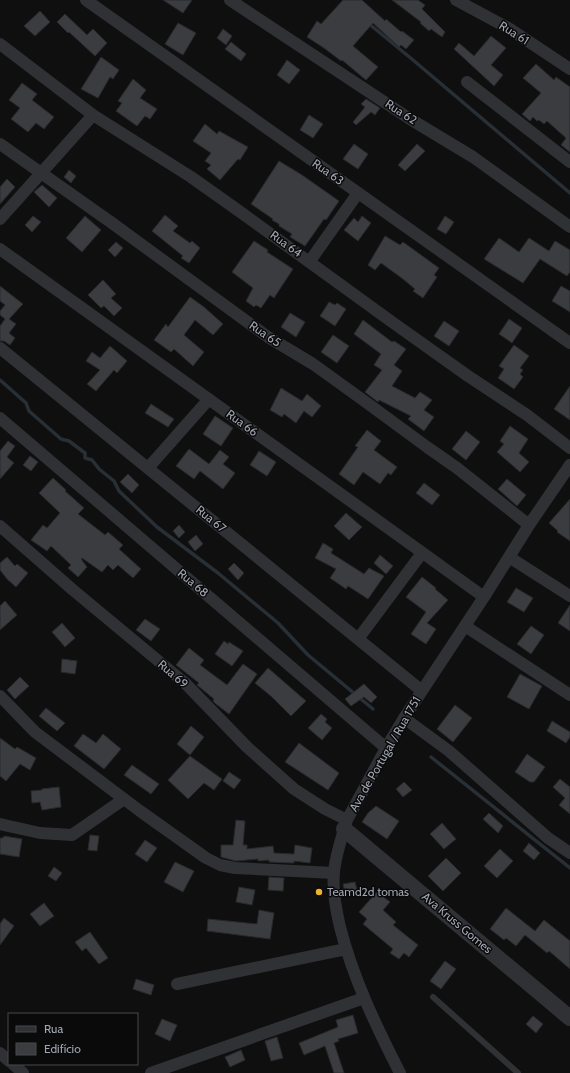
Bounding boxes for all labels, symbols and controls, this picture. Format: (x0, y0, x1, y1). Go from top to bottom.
street label: Rua 61 (497, 18, 532, 48)
street label: Rua 62 (383, 96, 420, 127)
street label: Rua 63 (310, 155, 347, 188)
street label: Rua 64 (267, 227, 305, 260)
street label: Rua 65 (247, 318, 284, 350)
street label: Rua 66 (224, 406, 261, 439)
street label: Rua 67 (193, 502, 229, 535)
street label: Rua 68 (175, 565, 212, 600)
street label: Rua 69 (155, 656, 192, 691)
street label: Ava de Portugal / Rua 1751 (346, 694, 424, 814)
place label: Teamd2d tomas (327, 884, 409, 899)
marker: Teamd2d tomas (314, 887, 324, 897)
street label: Ava Kruss Gomes (419, 889, 495, 956)
legend (8, 1013, 138, 1065)
text: Rua (44, 1021, 63, 1036)
text: Edifício (44, 1041, 81, 1056)

